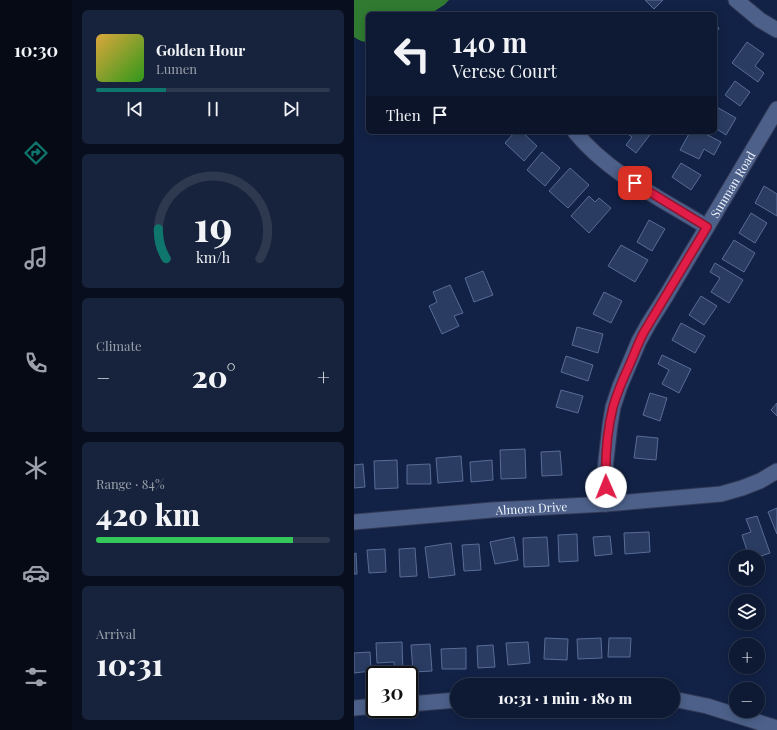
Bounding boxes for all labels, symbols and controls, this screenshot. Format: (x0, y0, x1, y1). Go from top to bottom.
text: 140 m (452, 23, 527, 60)
icon: left (386, 28, 438, 80)
text: 10:30 (14, 38, 58, 62)
text: Golden Hour (156, 40, 245, 60)
text: Verese Court (452, 59, 557, 83)
text: Lumen (156, 60, 197, 77)
icon: previous (124, 98, 146, 120)
icon: pause (202, 98, 224, 120)
icon: next (280, 98, 302, 120)
icon: arrive (429, 104, 451, 126)
text: Then (386, 105, 421, 125)
icon: directions (22, 139, 50, 167)
street label: Sunman Road (706, 148, 758, 220)
pin (618, 166, 652, 200)
icon: arrive (624, 172, 646, 194)
text: 19 (194, 197, 232, 252)
icon: music (22, 244, 50, 272)
text: km/h (196, 248, 231, 267)
text: Climate (96, 337, 142, 354)
icon: phone (22, 349, 50, 377)
text: 20° (192, 356, 236, 396)
text: − (96, 362, 110, 392)
text: + (317, 362, 330, 392)
icon: climate (22, 454, 50, 482)
position arrow (585, 466, 627, 508)
text: Range · 84% (96, 475, 165, 492)
text: 420 km (96, 494, 200, 534)
street label: Almora Drive (494, 498, 568, 518)
map controls (729, 550, 765, 718)
button: sound (729, 550, 765, 586)
icon: car (22, 559, 50, 587)
button: layers (729, 594, 765, 630)
text: Arrival (96, 625, 136, 642)
button: + (729, 638, 765, 674)
text: 10:31 (96, 644, 163, 684)
icon: filters (22, 663, 50, 691)
speed limit sign: 30 (366, 666, 418, 718)
button: − (729, 682, 765, 718)
text: 10:31 · 1 min · 180 m (498, 688, 632, 708)

